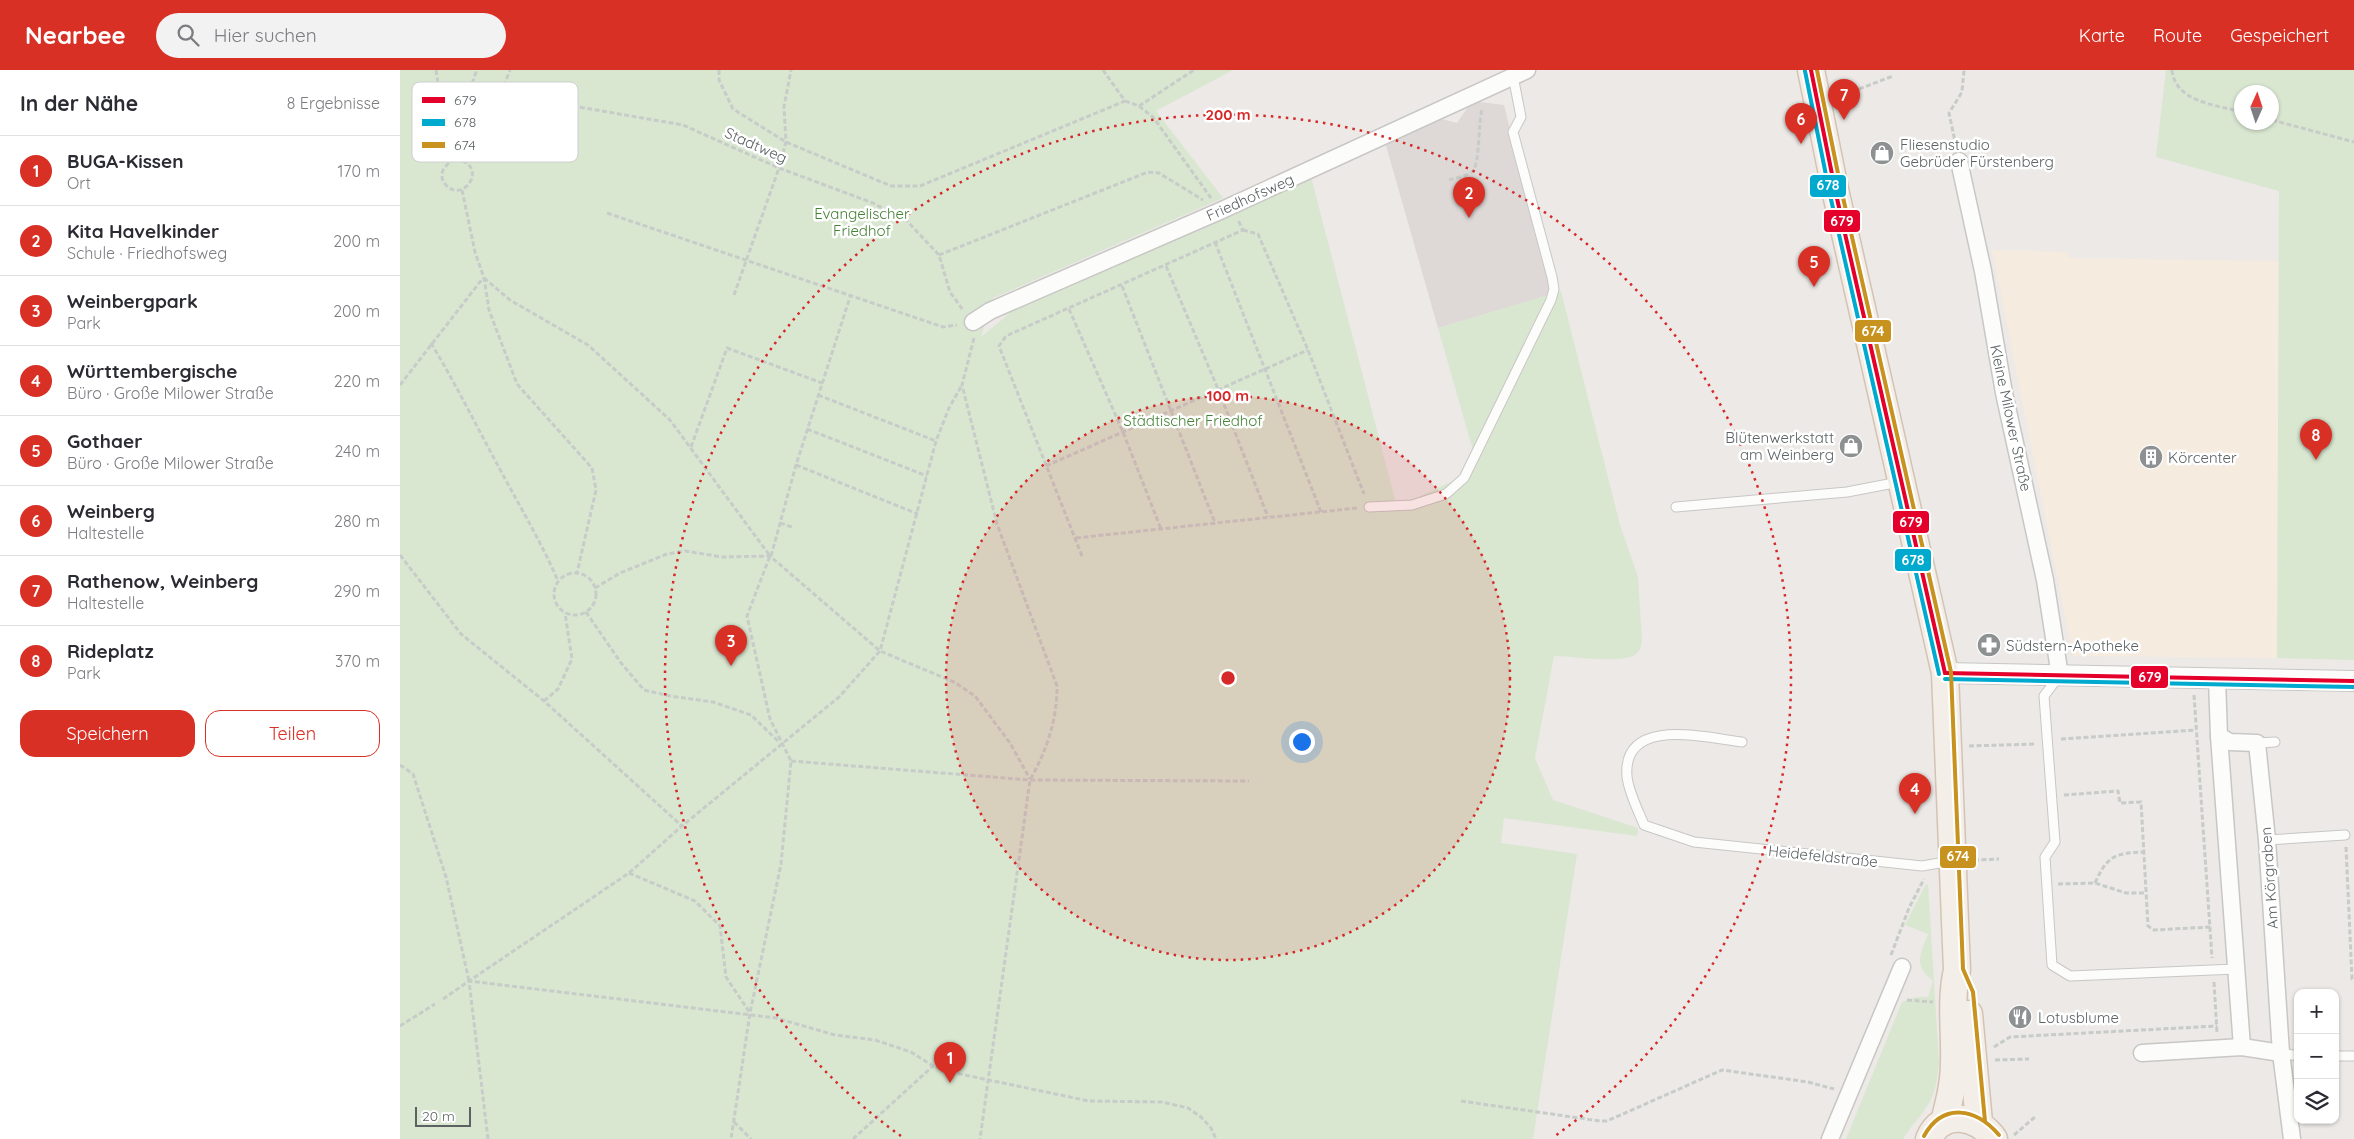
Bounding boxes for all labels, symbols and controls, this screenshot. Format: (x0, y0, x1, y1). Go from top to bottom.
search box (156, 13, 506, 58)
text: Nearbee (25, 20, 126, 50)
icon: search (174, 21, 202, 49)
text: Hier suchen (214, 23, 317, 47)
text: Karte (2079, 24, 2125, 47)
text: Route (2153, 24, 2202, 47)
text: Gespeichert (2230, 24, 2329, 47)
pin: 7 (1828, 79, 1860, 120)
legend (412, 82, 578, 162)
north arrow (2234, 85, 2279, 130)
text: In der Nähe (20, 90, 138, 116)
text: 679 (454, 91, 477, 109)
text: 8 Ergebnisse (287, 93, 380, 113)
pin: 6 (1785, 103, 1817, 144)
text: 200 m (1206, 105, 1251, 124)
text: 678 (454, 113, 476, 131)
street label: Stadtweg (722, 123, 790, 167)
place label: Fliesenstudio Gebrüder Fürstenberg (1900, 135, 2054, 171)
text: 674 (454, 136, 476, 154)
shop icon: Fliesenstudio Gebrüder Fürstenberg (1869, 140, 1895, 166)
text: BUGA-Kissen (67, 149, 184, 173)
text: 1 (33, 161, 39, 181)
text: 170 m (337, 161, 380, 181)
street label: Friedhofsweg (1203, 169, 1297, 225)
text: Ort (67, 173, 91, 193)
line badge: 678 (1809, 174, 1847, 198)
text: 678 (1816, 176, 1840, 194)
pin: 2 (1453, 177, 1485, 218)
park label: Evangelischer Friedhof (814, 204, 910, 240)
line badge: 679 (1823, 209, 1861, 233)
text: 679 (1830, 212, 1854, 230)
text: Kita Havelkinder (67, 219, 219, 243)
text: 2 (31, 231, 41, 251)
text: 200 m (333, 231, 380, 251)
text: Schule · Friedhofsweg (67, 243, 227, 263)
pin: 5 (1798, 246, 1830, 287)
text: Weinbergpark (67, 289, 198, 313)
text: 3 (32, 301, 40, 321)
text: 200 m (333, 301, 380, 321)
text: Park (67, 313, 101, 333)
line badge: 674 (1854, 319, 1892, 343)
text: 674 (1861, 322, 1885, 340)
street label: Kleine Milower Straße (1986, 343, 2036, 493)
text: Württembergische (67, 359, 237, 383)
text: 4 (31, 371, 41, 391)
text: 220 m (334, 371, 380, 391)
text: Büro · Große Milower Straße (67, 383, 274, 403)
text: 100 m (1207, 386, 1249, 405)
park label: Städtischer Friedhof (1123, 411, 1263, 430)
pin: 8 (2300, 419, 2332, 460)
place label: Blütenwerkstatt am Weinberg (1725, 428, 1834, 464)
text: Gothaer (67, 429, 142, 453)
shop icon: Blütenwerkstatt am Weinberg (1838, 433, 1864, 459)
text: 5 (31, 441, 41, 461)
text: 240 m (334, 441, 380, 461)
building icon: Körcenter (2138, 444, 2164, 470)
place label: Körcenter (2168, 448, 2237, 467)
text: Büro · Große Milower Straße (67, 453, 274, 473)
text: Weinberg (67, 499, 155, 523)
line badge: 679 (1892, 510, 1930, 534)
text: 6 (32, 511, 40, 531)
text: 280 m (334, 511, 380, 531)
text: 679 (1899, 513, 1923, 531)
text: Haltestelle (67, 523, 144, 543)
line badge: 678 (1894, 548, 1932, 572)
text: 678 (1901, 551, 1925, 569)
text: Rathenow, Weinberg (67, 569, 258, 593)
text: 7 (32, 581, 40, 601)
text: 290 m (334, 581, 380, 601)
text: Haltestelle (67, 593, 144, 613)
pin: 3 (715, 625, 747, 666)
pharmacy icon: Südstern-Apotheke (1976, 632, 2002, 658)
place label: Südstern-Apotheke (2006, 636, 2139, 655)
text: Rideplatz (67, 639, 154, 663)
text: 8 (32, 651, 40, 671)
text: 370 m (335, 651, 380, 671)
text: Park (67, 663, 101, 683)
line badge: 679 (2130, 665, 2169, 689)
text: 679 (2138, 668, 2162, 686)
centre of rings (1219, 669, 1237, 687)
button: Speichern (20, 710, 195, 757)
button: Teilen (205, 710, 380, 757)
your location (1289, 729, 1315, 755)
pin: 4 (1899, 773, 1931, 814)
street label: Am Körgraben (2256, 826, 2282, 930)
street label: Heidefeldstraße (1767, 841, 1879, 871)
line badge: 674 (1939, 845, 1977, 869)
text: 674 (1946, 847, 1970, 865)
map controls (2294, 989, 2339, 1124)
button: + (2294, 989, 2339, 1034)
restaurant icon: Lotusblume (2007, 1004, 2033, 1030)
place label: Lotusblume (2038, 1008, 2119, 1027)
button: − (2294, 1034, 2339, 1079)
pin: 1 (934, 1042, 966, 1083)
button: layers (2294, 1079, 2339, 1124)
scale bar (415, 1104, 471, 1127)
text: 20 m (422, 1107, 455, 1125)

